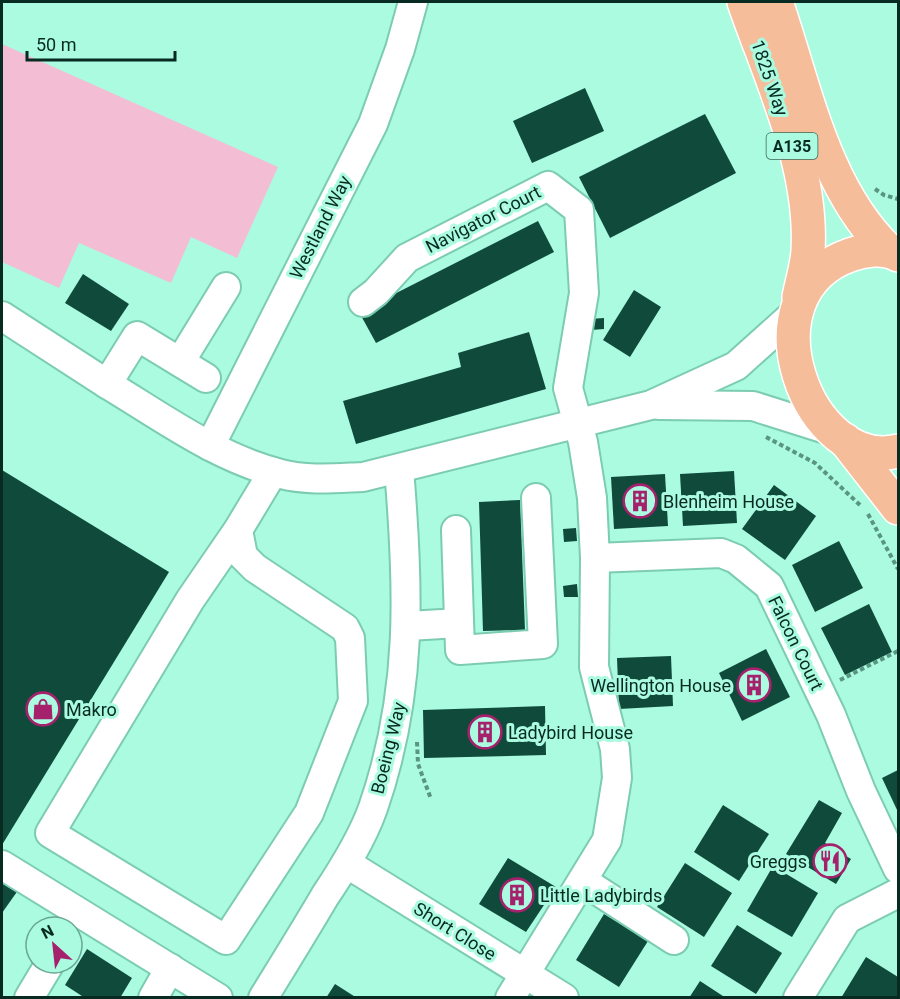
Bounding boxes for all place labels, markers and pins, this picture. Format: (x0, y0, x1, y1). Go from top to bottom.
building icon: Blenheim House (622, 483, 658, 519)
place label: Blenheim House (663, 491, 794, 512)
building icon: Wellington House (736, 667, 772, 703)
place label: Wellington House (590, 675, 731, 696)
shop icon: Makro (25, 691, 61, 727)
place label: Makro (66, 699, 117, 720)
building icon: Ladybird House (467, 714, 503, 750)
place label: Ladybird House (508, 722, 633, 743)
restaurant icon: Greggs (812, 843, 848, 879)
place label: Greggs (750, 851, 807, 872)
building icon: Little Ladybirds (499, 877, 535, 913)
place label: Little Ladybirds (540, 885, 662, 906)

